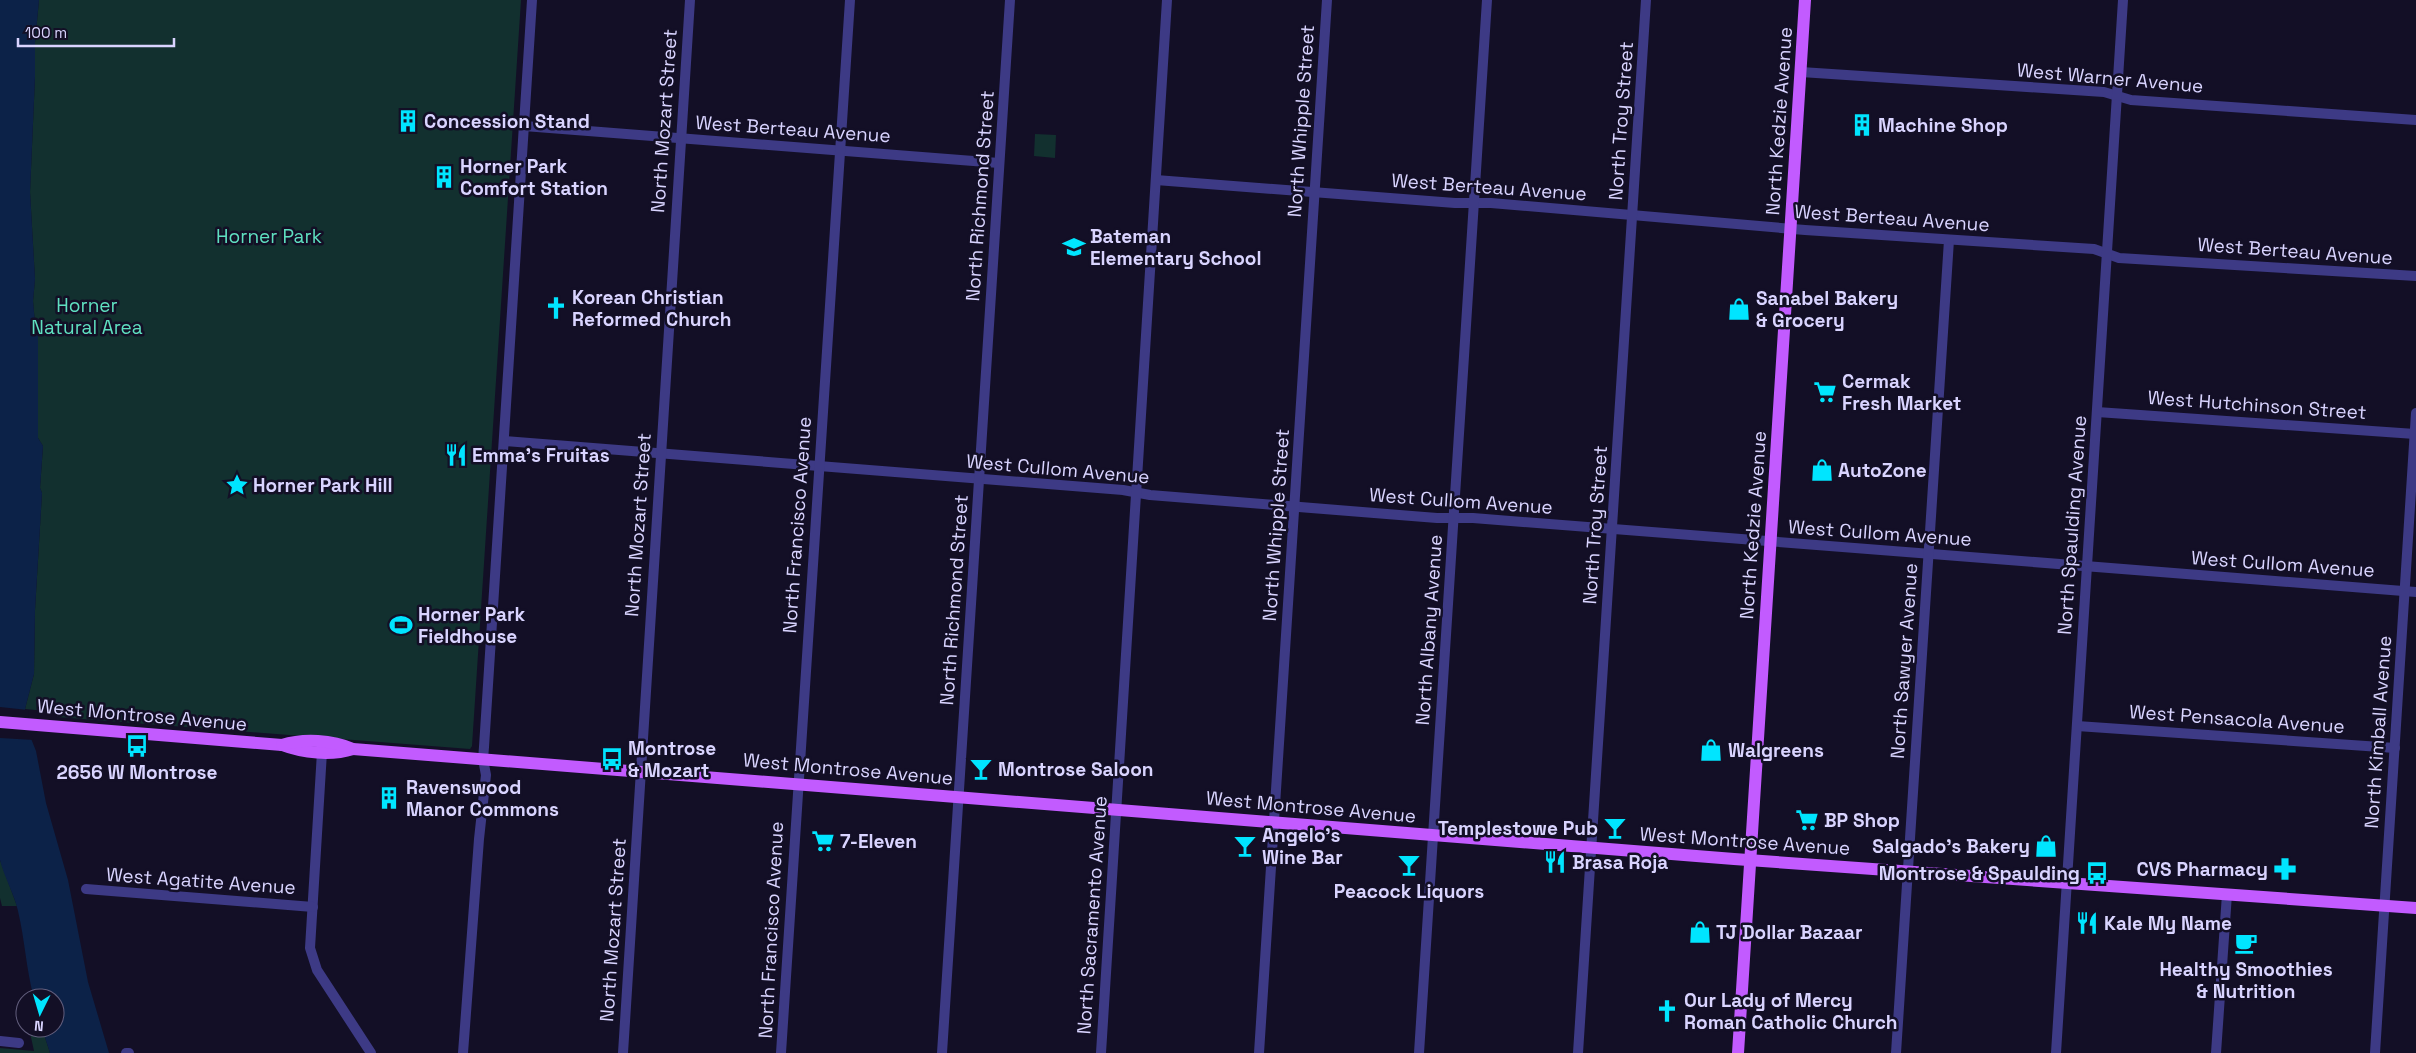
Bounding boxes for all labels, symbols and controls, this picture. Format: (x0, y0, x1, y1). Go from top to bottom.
scale bar (18, 15, 174, 47)
text: 100 m (25, 23, 67, 42)
street label: North Whipple Street (1282, 24, 1320, 218)
street label: North Kedzie Avenue (1760, 26, 1798, 216)
street label: North Mozart Street (645, 28, 683, 214)
street label: North Troy Street (1603, 41, 1639, 201)
street label: West Warner Avenue (2016, 57, 2204, 99)
street label: North Richmond Street (960, 90, 1000, 302)
building icon: Concession Stand (395, 108, 421, 134)
place label: Concession Stand (424, 109, 590, 134)
street label: West Berteau Avenue (695, 110, 891, 148)
building icon: Machine Shop (1849, 112, 1875, 138)
place label: Machine Shop (1878, 113, 2008, 138)
place label: Horner Park Comfort Station (460, 154, 608, 201)
building icon: Horner Park Comfort Station (431, 164, 457, 190)
street label: West Berteau Avenue (1391, 168, 1587, 206)
street label: West Berteau Avenue (1794, 199, 1990, 237)
park label: Horner Park (216, 224, 322, 249)
place label: Bateman Elementary School (1090, 224, 1262, 271)
street label: West Berteau Avenue (2197, 232, 2393, 270)
school or university icon: Bateman Elementary School (1061, 234, 1087, 260)
place label: Korean Christian Reformed Church (572, 285, 731, 332)
place label: Sanabel Bakery & Grocery (1756, 286, 1898, 333)
park label: Horner Natural Area (31, 293, 143, 340)
church icon: Korean Christian Reformed Church (543, 295, 569, 321)
shop icon: Sanabel Bakery & Grocery (1726, 296, 1752, 322)
place label: Cermak Fresh Market (1842, 369, 1962, 416)
supermarket icon: Cermak Fresh Market (1812, 379, 1838, 405)
street label: West Hutchinson Street (2147, 385, 2367, 425)
street label: North Spaulding Avenue (2052, 414, 2092, 636)
street label: North Francisco Avenue (777, 416, 817, 634)
street label: North Whipple Street (1257, 428, 1295, 622)
street label: North Kedzie Avenue (1734, 430, 1772, 620)
street label: North Mozart Street (619, 432, 657, 618)
restaurant icon: Emma's Fruitas (443, 442, 469, 468)
place label: Emma's Fruitas (472, 443, 610, 468)
street label: North Troy Street (1577, 445, 1613, 605)
street label: West Cullom Avenue (965, 449, 1151, 489)
shop icon: AutoZone (1809, 457, 1835, 483)
place label: AutoZone (1838, 458, 1927, 483)
place icon: Horner Park Hill (224, 472, 250, 498)
place label: Horner Park Hill (253, 473, 393, 498)
street label: West Cullom Avenue (1368, 482, 1554, 520)
street label: North Richmond Street (934, 494, 974, 706)
street label: West Cullom Avenue (1787, 514, 1973, 552)
street label: North Albany Avenue (1410, 534, 1448, 726)
street label: West Cullom Avenue (2190, 545, 2376, 583)
street label: North Sawyer Avenue (1885, 562, 1923, 760)
place label: Horner Park Fieldhouse (418, 602, 525, 649)
sports icon: Horner Park Fieldhouse (388, 612, 414, 638)
street label: North Kimball Avenue (2359, 635, 2397, 829)
street label: West Montrose Avenue (36, 693, 248, 737)
street label: West Pensacola Avenue (2128, 699, 2346, 739)
bus stop icon: 2656 W Montrose (124, 733, 150, 759)
place label: Montrose & Mozart (628, 736, 716, 783)
shop icon: Walgreens (1698, 737, 1724, 763)
place label: Walgreens (1728, 738, 1824, 763)
bus stop icon: Montrose & Mozart (599, 746, 625, 772)
street label: West Montrose Avenue (742, 747, 954, 791)
bar icon: Montrose Saloon (968, 756, 994, 782)
place label: Montrose Saloon (998, 757, 1154, 782)
place label: 2656 W Montrose (57, 760, 217, 785)
place label: Ravenswood Manor Commons (406, 775, 559, 822)
building icon: Ravenswood Manor Commons (376, 785, 402, 811)
street label: West Montrose Avenue (1205, 785, 1417, 829)
street label: North Sacramento Avenue (1071, 795, 1113, 1035)
supermarket icon: BP Shop (1794, 807, 1820, 833)
place label: BP Shop (1824, 808, 1900, 833)
bar icon: Templestowe Pub (1602, 815, 1628, 841)
place label: Templestowe Pub (1438, 816, 1598, 841)
street label: North Francisco Avenue (753, 821, 789, 1039)
street label: West Montrose Avenue (1639, 821, 1851, 861)
place label: Angelo’s Wine Bar (1262, 823, 1343, 870)
supermarket icon: 7-Eleven (810, 828, 836, 854)
place label: 7-Eleven (840, 829, 917, 854)
bar icon: Angelo’s Wine Bar (1232, 833, 1258, 859)
shop icon: Salgado’s Bakery (2033, 833, 2059, 859)
place label: Salgado’s Bakery (1872, 834, 2030, 859)
street label: North Mozart Street (594, 837, 632, 1023)
restaurant icon: Brasa Roja (1542, 849, 1568, 875)
place label: Brasa Roja (1572, 850, 1668, 875)
bar icon: Peacock Liquors (1396, 852, 1422, 878)
pharmacy icon: CVS Pharmacy (2272, 856, 2298, 882)
place label: CVS Pharmacy (2136, 857, 2268, 882)
bus stop icon: Montrose & Spaulding (2084, 860, 2110, 886)
place label: Montrose & Spaulding (1879, 861, 2080, 886)
street label: West Agatite Avenue (105, 862, 297, 900)
place label: Peacock Liquors (1334, 879, 1484, 904)
restaurant icon: Kale My Name (2074, 910, 2100, 936)
place label: Kale My Name (2104, 911, 2232, 936)
shop icon: TJ Dollar Bazaar (1687, 919, 1713, 945)
place label: TJ Dollar Bazaar (1716, 920, 1863, 945)
cafe icon: Healthy Smoothies & Nutrition (2233, 930, 2259, 956)
place label: Healthy Smoothies & Nutrition (2159, 957, 2333, 1004)
north arrow (15, 988, 65, 1038)
place label: Our Lady of Mercy Roman Catholic Church (1684, 988, 1898, 1035)
church icon: Our Lady of Mercy Roman Catholic Church (1654, 998, 1680, 1024)
text: N (33, 1017, 44, 1035)

